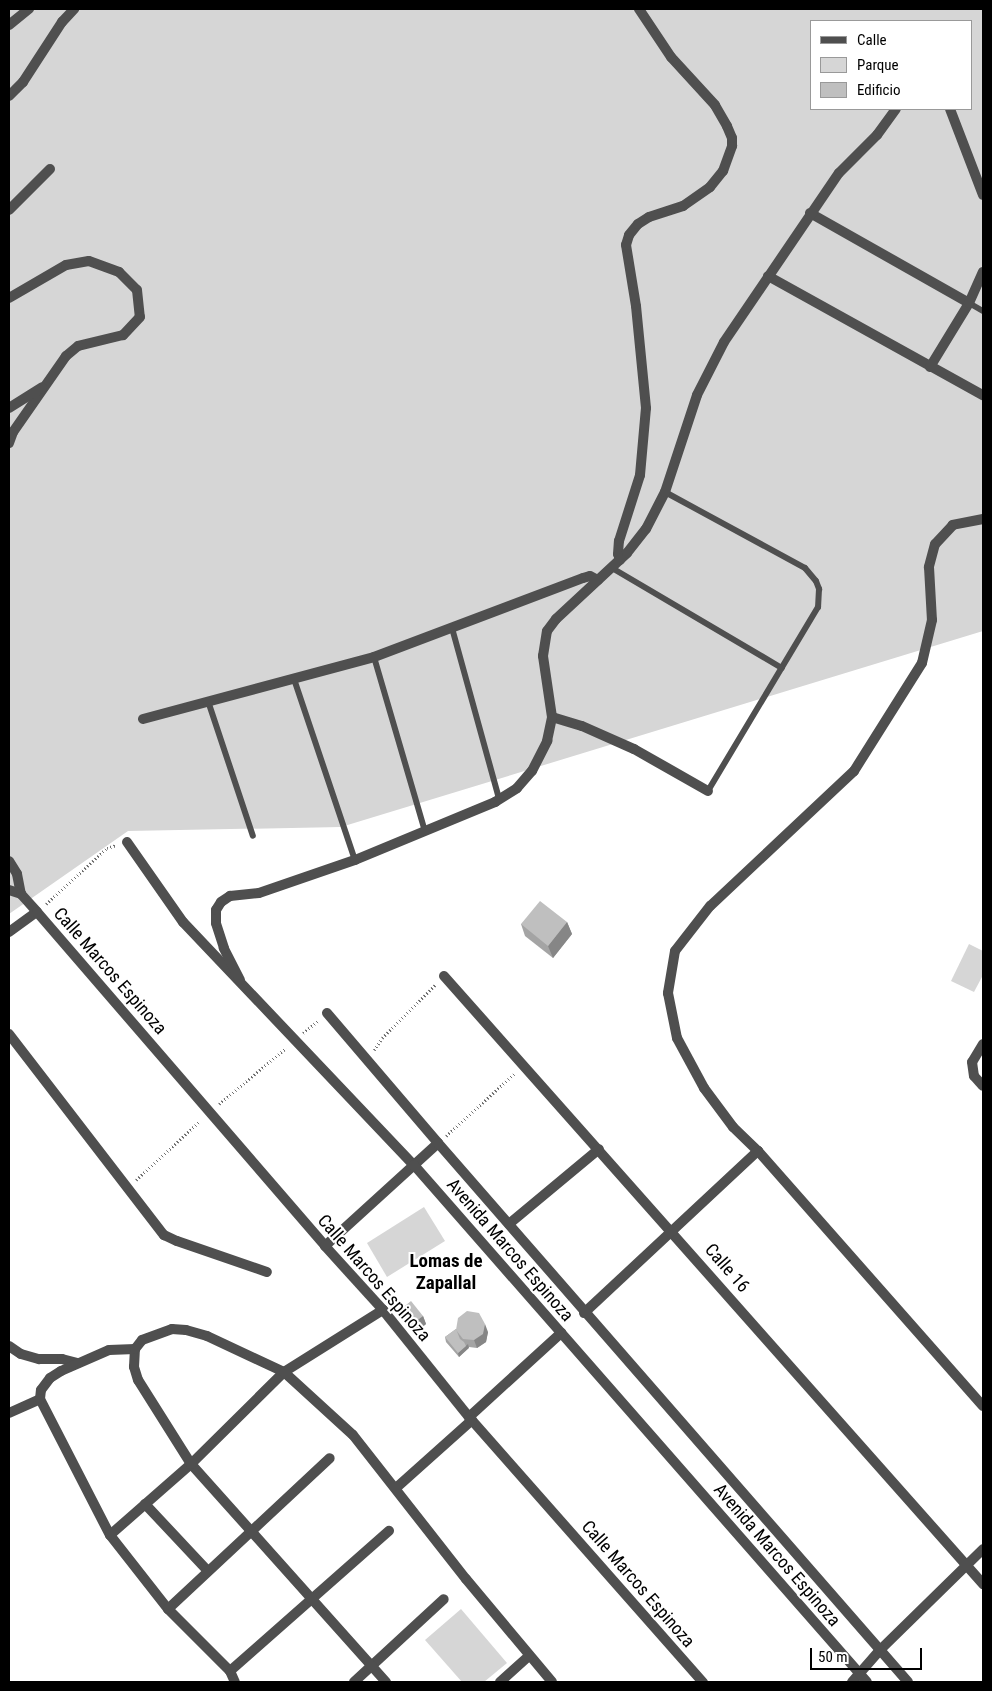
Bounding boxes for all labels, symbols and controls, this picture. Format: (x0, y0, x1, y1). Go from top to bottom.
legend (810, 20, 972, 110)
text: Calle (857, 31, 887, 49)
text: Parque (857, 56, 899, 74)
text: Edificio (857, 81, 900, 99)
street label: Calle Marcos Espinoza (49, 903, 171, 1039)
street label: Avenida Marcos Espinoza (442, 1174, 578, 1326)
street label: Calle Marcos Espinoza (313, 1210, 435, 1346)
street label: Calle 16 (700, 1239, 754, 1297)
district label: Lomas de Zapallal (409, 1250, 483, 1294)
street label: Avenida Marcos Espinoza (709, 1479, 845, 1631)
street label: Calle Marcos Espinoza (577, 1516, 699, 1652)
scale bar (812, 1638, 924, 1670)
text: 50 m (818, 1648, 848, 1666)

